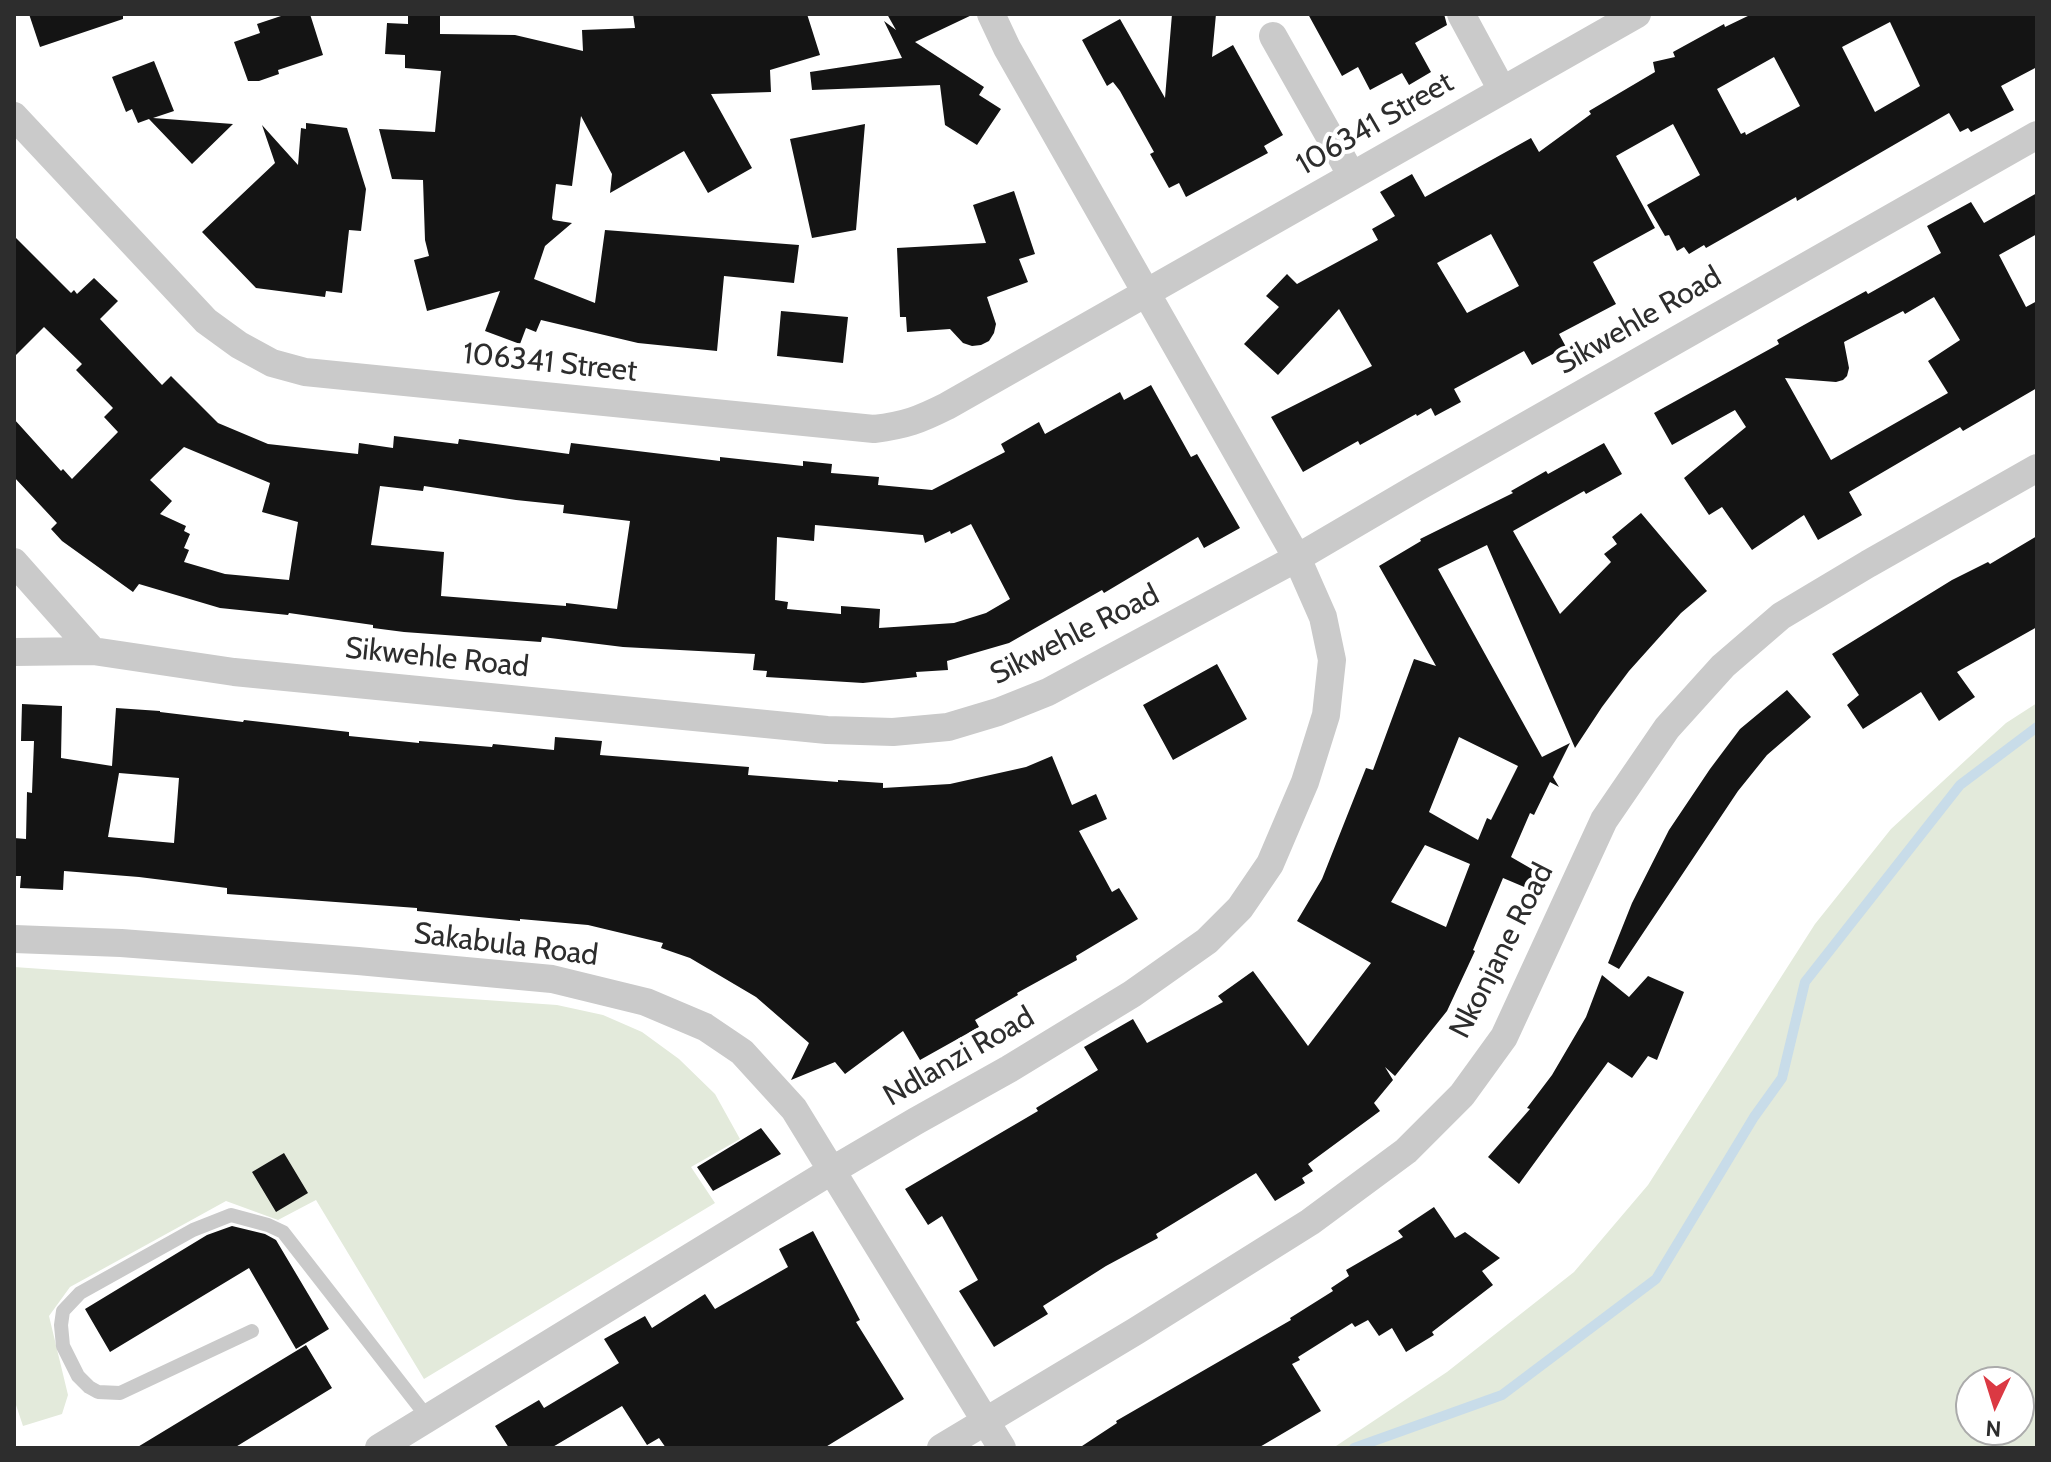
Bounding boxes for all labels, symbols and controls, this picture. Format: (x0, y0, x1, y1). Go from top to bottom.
street label: 106341 Street (1290, 65, 1460, 183)
street label: Sikwehle Road (1550, 259, 1728, 383)
street label: 106341 Street (461, 336, 639, 390)
street label: Sikwehle Road (985, 577, 1165, 693)
street label: Sikwehle Road (343, 630, 531, 686)
street label: Nkonjane Road (1442, 857, 1562, 1045)
street label: Sakabula Road (412, 916, 600, 974)
street label: Ndlanzi Road (877, 999, 1041, 1115)
north arrow (1955, 1366, 2035, 1446)
text: N (1985, 1414, 2002, 1442)

